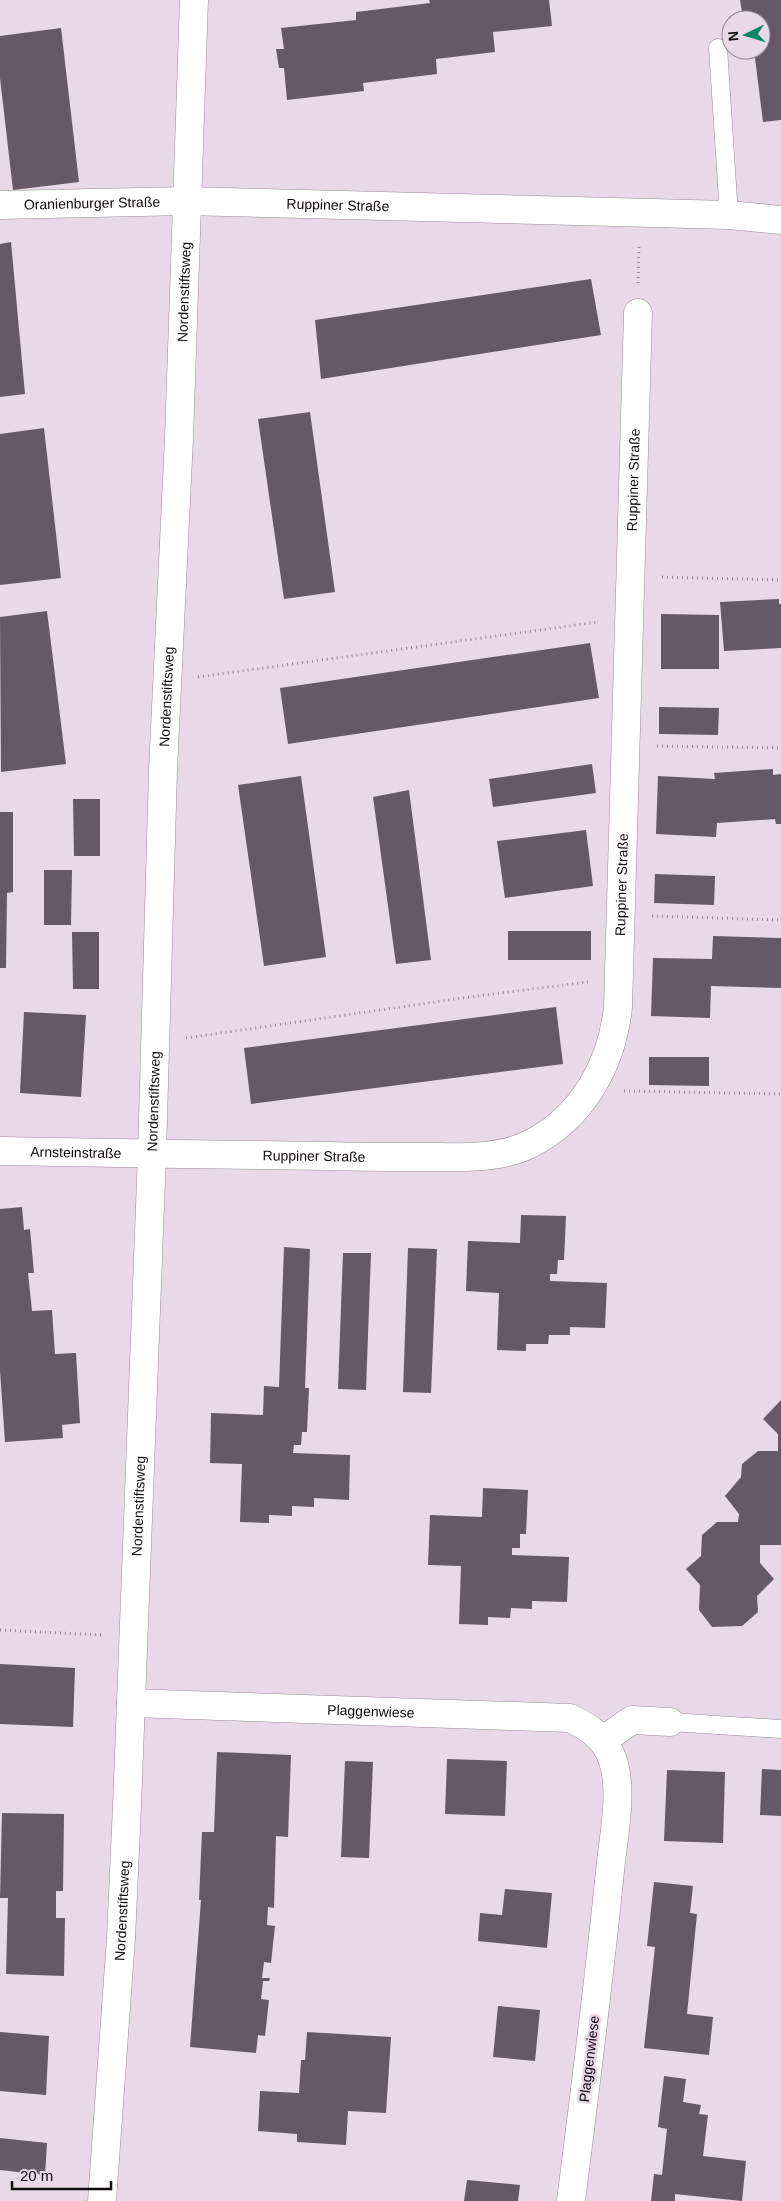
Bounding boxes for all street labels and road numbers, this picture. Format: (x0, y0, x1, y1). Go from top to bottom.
street label: Oranienburger Straße (24, 194, 161, 212)
street label: Ruppiner Straße (286, 196, 390, 214)
street label: Nordenstiftsweg (174, 241, 194, 342)
street label: Ruppiner Straße (624, 428, 643, 531)
street label: Nordenstiftsweg (156, 646, 177, 747)
street label: Ruppiner Straße (612, 833, 631, 936)
street label: Nordenstiftsweg (144, 1051, 163, 1152)
street label: Arnsteinstraße (30, 1144, 122, 1161)
street label: Ruppiner Straße (263, 1147, 366, 1165)
street label: Nordenstiftsweg (129, 1456, 148, 1557)
street label: Plaggenwiese (327, 1702, 415, 1721)
street label: Nordenstiftsweg (111, 1860, 133, 1961)
street label: Plaggenwiese (576, 2015, 602, 2103)

